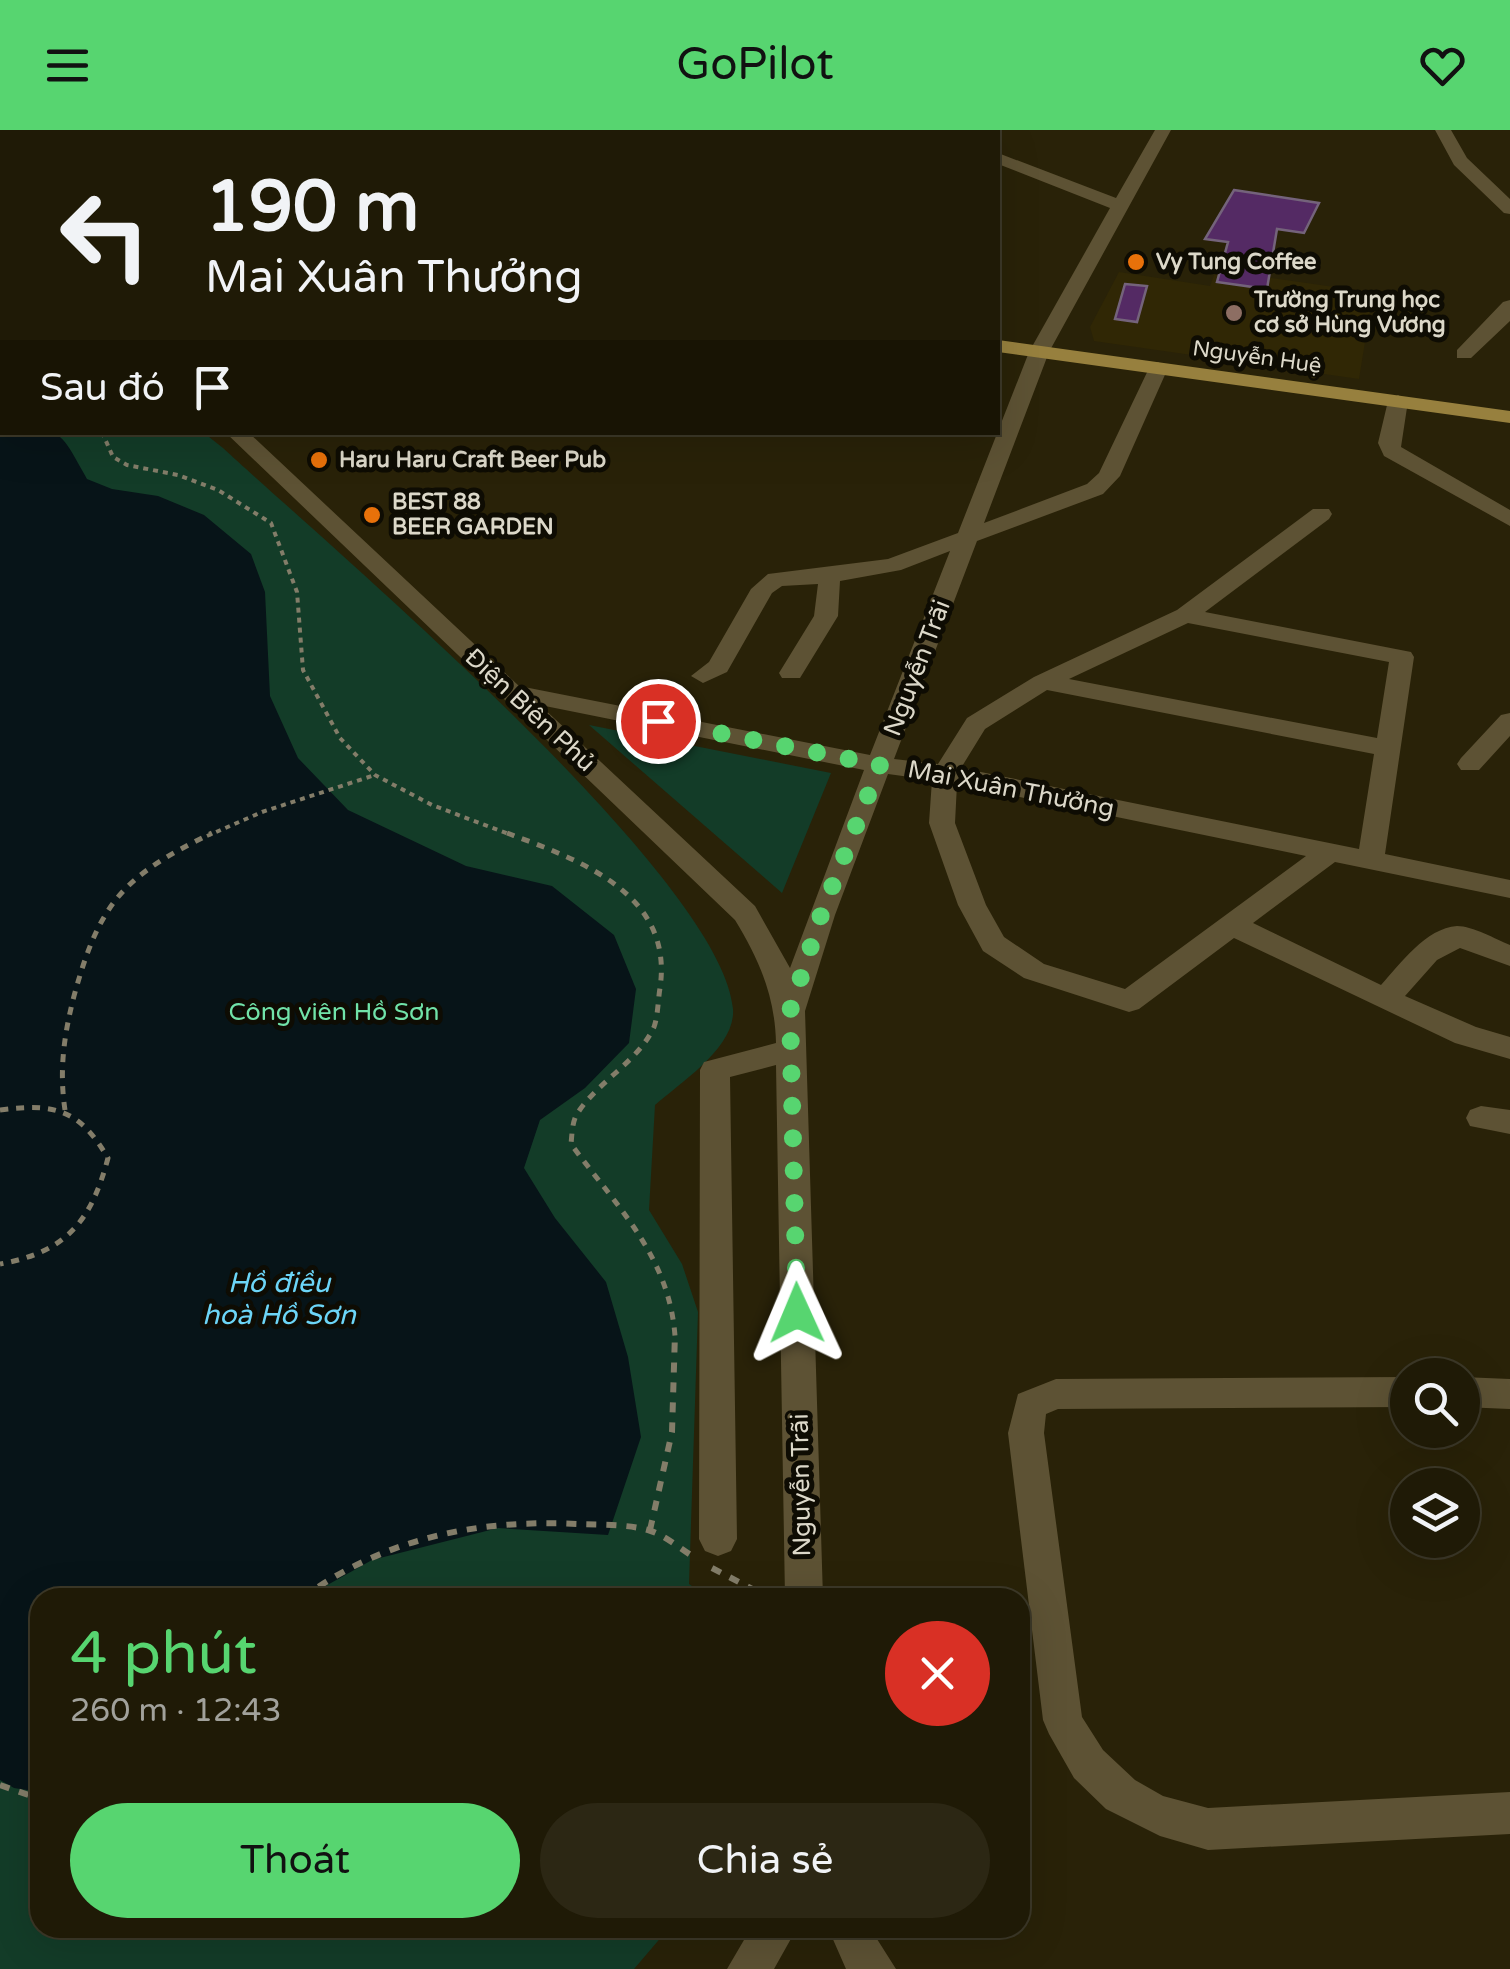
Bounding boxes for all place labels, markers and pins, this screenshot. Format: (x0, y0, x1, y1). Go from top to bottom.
place label: Vy Tung Coffee (1156, 249, 1316, 275)
marker: Vy Tung Coffee (1125, 251, 1147, 273)
place label: Trường Trung học cơ sở Hùng Vương (1253, 287, 1446, 338)
marker: Trường Trung học cơ sở Hùng Vương (1223, 302, 1245, 324)
place label: Haru Haru Craft Beer Pub (339, 447, 606, 473)
marker: Haru Haru Craft Beer Pub (308, 449, 330, 471)
place label: BEST 88 BEER GARDEN (392, 489, 554, 540)
marker: BEST 88 BEER GARDEN (361, 504, 383, 526)
pin (616, 679, 701, 764)

